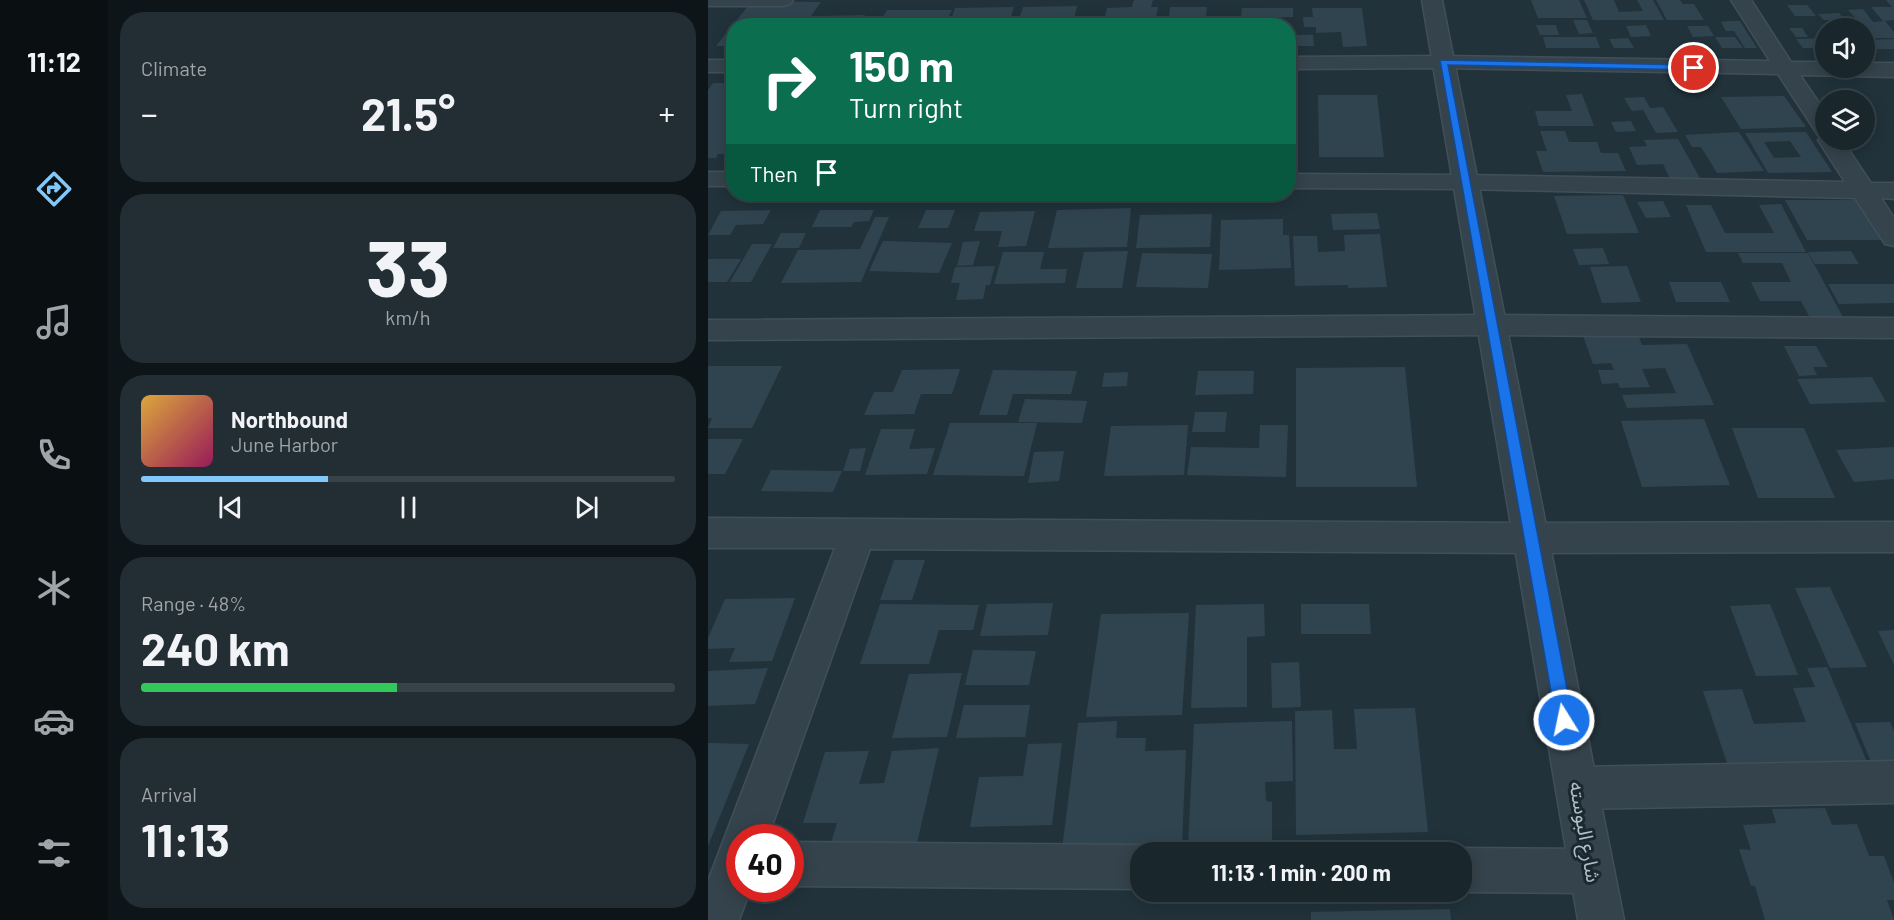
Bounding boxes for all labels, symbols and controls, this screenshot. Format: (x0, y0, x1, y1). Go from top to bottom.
map controls (1815, 18, 1875, 150)
button: sound (1815, 18, 1875, 78)
text: 150 m (849, 40, 954, 90)
icon: right (750, 42, 828, 120)
pin (1668, 42, 1719, 93)
text: 11:12 (27, 45, 81, 77)
icon: arrive (1677, 51, 1710, 84)
text: Climate (141, 56, 207, 80)
text: 21.5° (361, 86, 455, 140)
button: layers (1815, 90, 1875, 150)
text: Turn right (849, 91, 963, 123)
text: − (141, 93, 158, 133)
text: + (659, 93, 675, 133)
icon: arrive (810, 156, 843, 189)
text: Then (750, 160, 798, 186)
icon: directions (33, 168, 75, 210)
text: 33 (366, 219, 450, 313)
icon: music (33, 301, 75, 343)
text: km/h (385, 305, 431, 329)
text: Northbound (231, 406, 348, 432)
text: June Harbor (231, 432, 338, 456)
icon: phone (33, 434, 75, 476)
icon: previous (214, 491, 247, 524)
icon: pause (392, 491, 425, 524)
icon: next (570, 491, 603, 524)
icon: climate (33, 567, 75, 609)
text: Range · 48% (141, 591, 246, 615)
text: 240 km (141, 621, 290, 675)
position arrow (1532, 688, 1596, 752)
icon: car (33, 700, 75, 742)
street label: شارع البوسته (1561, 779, 1607, 885)
text: Arrival (141, 782, 197, 806)
text: 11:13 (141, 812, 230, 866)
speed limit sign: 40 (726, 824, 804, 902)
icon: filters (33, 832, 75, 874)
text: 11:13 · 1 min · 200 m (1211, 859, 1391, 885)

